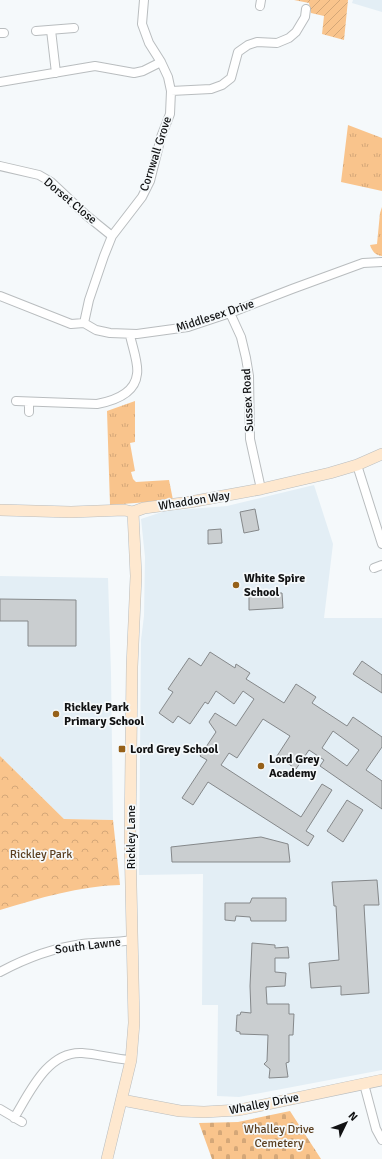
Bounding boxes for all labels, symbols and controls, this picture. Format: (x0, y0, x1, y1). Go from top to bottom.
street label: Cornwall Grove (137, 115, 175, 193)
street label: Dorset Close (40, 174, 100, 228)
street label: Middlesex Drive (174, 296, 256, 336)
street label: Sussex Road (239, 368, 257, 432)
street label: Whaddon Way (157, 488, 231, 514)
place label: White Spire School (244, 571, 305, 600)
marker: White Spire School (231, 580, 241, 590)
place label: Rickley Park Primary School (64, 700, 145, 729)
marker: Rickley Park Primary School (51, 709, 61, 719)
place label: Lord Grey School (130, 742, 218, 757)
marker: Lord Grey School (117, 744, 127, 754)
place label: Lord Grey Academy (269, 752, 319, 781)
marker: Lord Grey Academy (256, 761, 266, 771)
street label: Rickley Lane (124, 805, 139, 869)
park label: Rickley Park (10, 847, 72, 862)
street label: South Lawne (54, 935, 122, 957)
street label: Whalley Drive (228, 1090, 300, 1118)
north arrow (326, 1103, 366, 1143)
text: N (346, 1109, 360, 1124)
park label: Whalley Drive Cemetery (244, 1122, 314, 1151)

